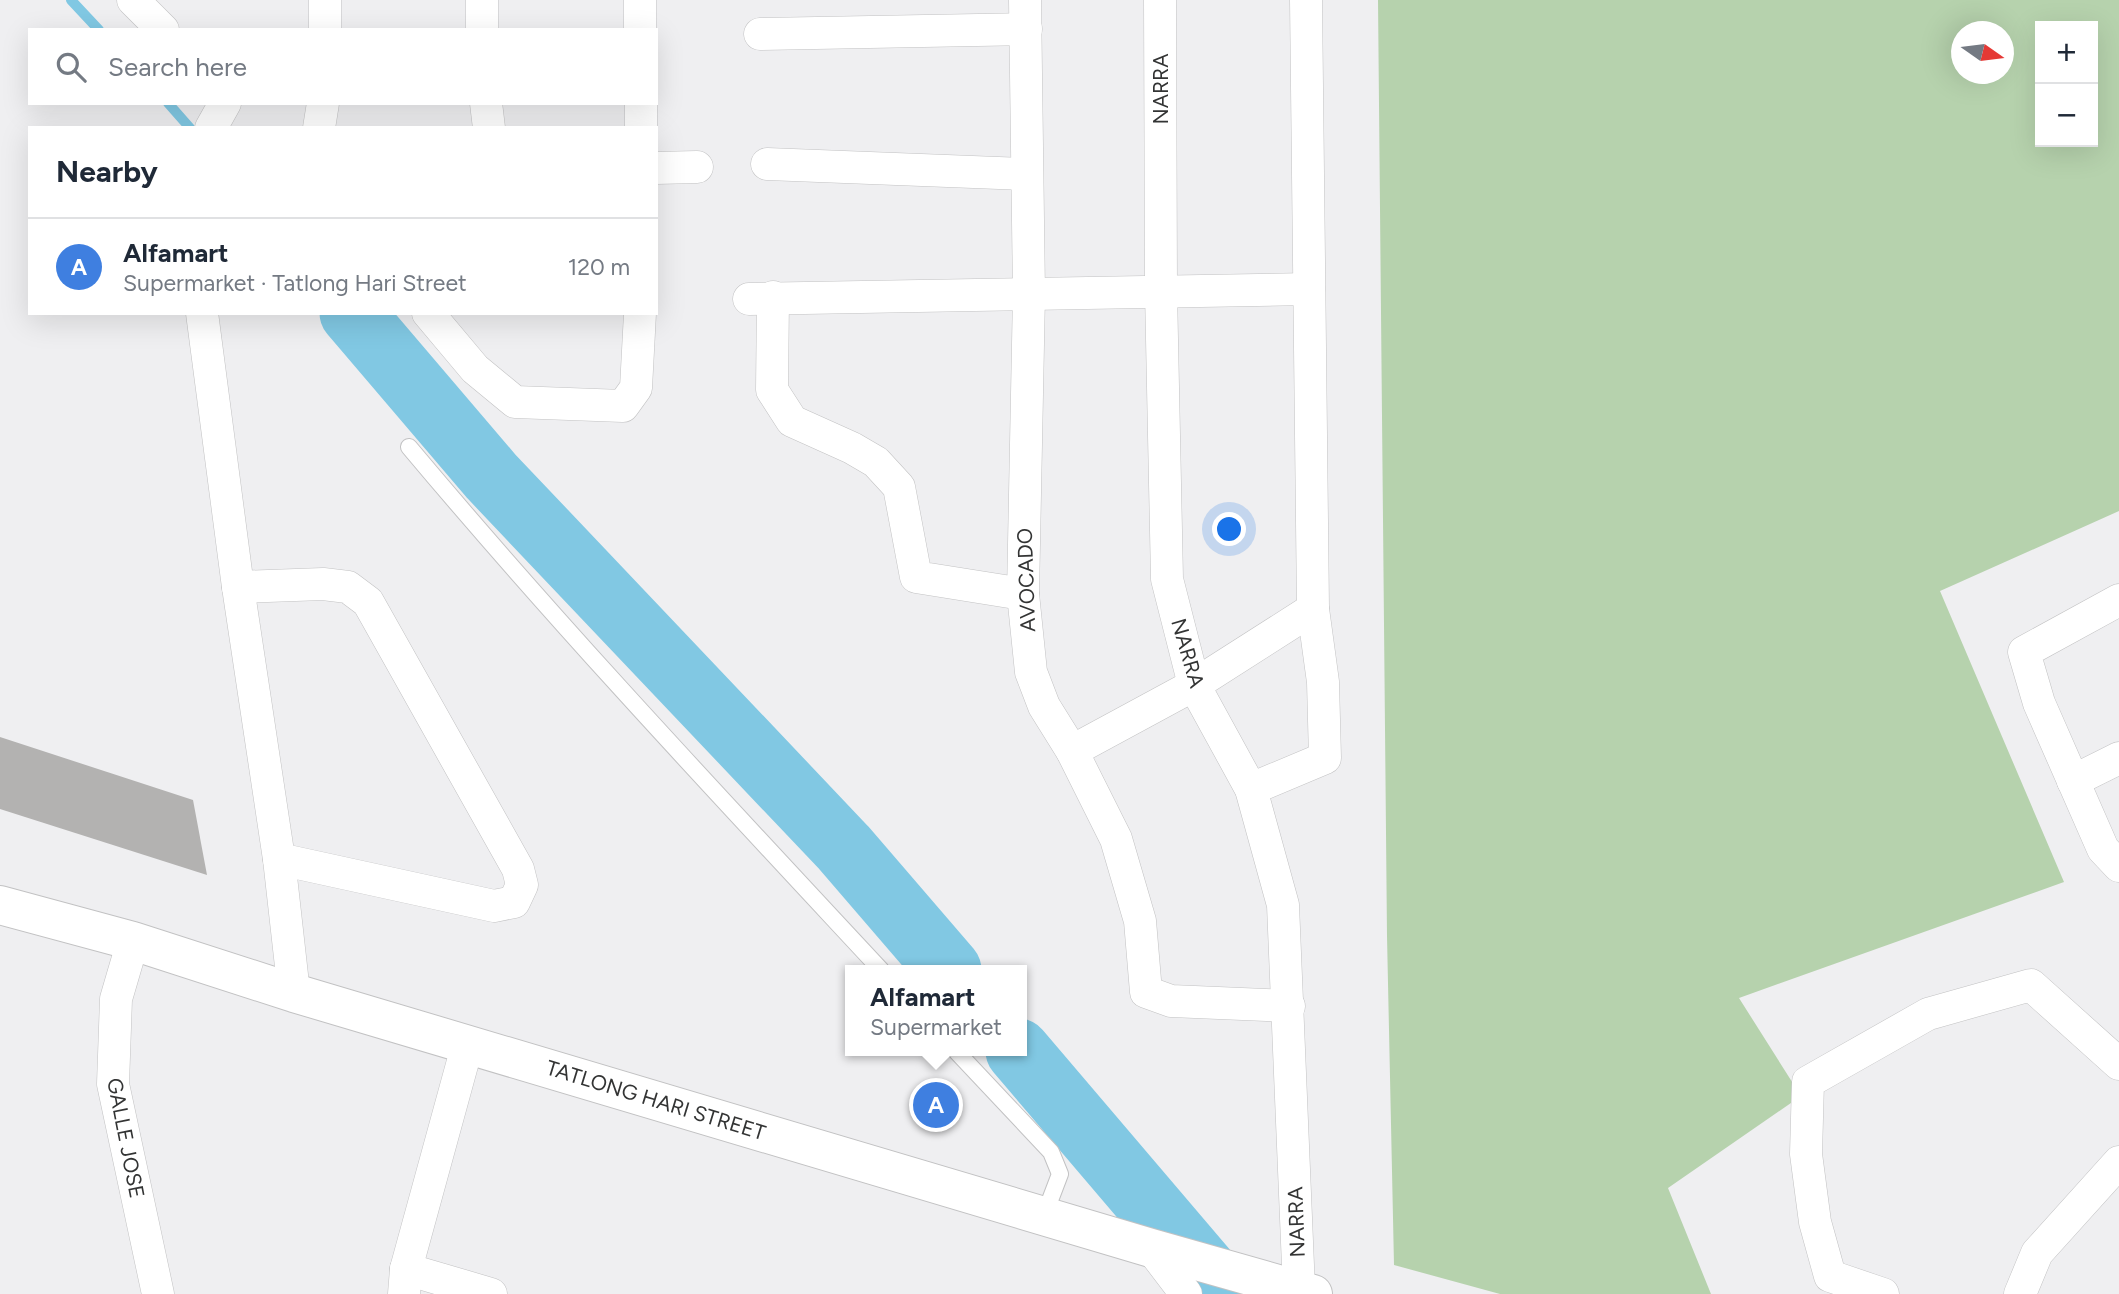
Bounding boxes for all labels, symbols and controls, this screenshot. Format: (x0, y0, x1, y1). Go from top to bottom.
north arrow (1951, 21, 2014, 84)
map controls (2035, 21, 2098, 147)
button: + (2035, 21, 2098, 84)
search box (28, 28, 658, 105)
icon: search (52, 48, 90, 86)
text: Search here (108, 51, 247, 83)
street label: NARRA (1148, 53, 1173, 125)
button: − (2035, 84, 2098, 147)
text: Nearby (56, 153, 158, 190)
text: Alfamart (123, 237, 229, 269)
text: A (71, 253, 87, 281)
text: 120 m (568, 253, 630, 281)
text: Supermarket · Tatlong Hari Street (123, 269, 467, 297)
your location (1212, 512, 1246, 546)
street label: AVOCADO (1012, 528, 1040, 632)
street label: NARRA (1166, 615, 1210, 691)
popup (845, 965, 1027, 1056)
text: Alfamart (870, 981, 976, 1013)
text: Supermarket (870, 1013, 1002, 1041)
street label: TATLONG HARI STREET (543, 1055, 769, 1145)
street label: GALLE JOSE (102, 1076, 150, 1200)
pin: A (913, 1079, 959, 1131)
street label: NARRA (1282, 1186, 1310, 1258)

